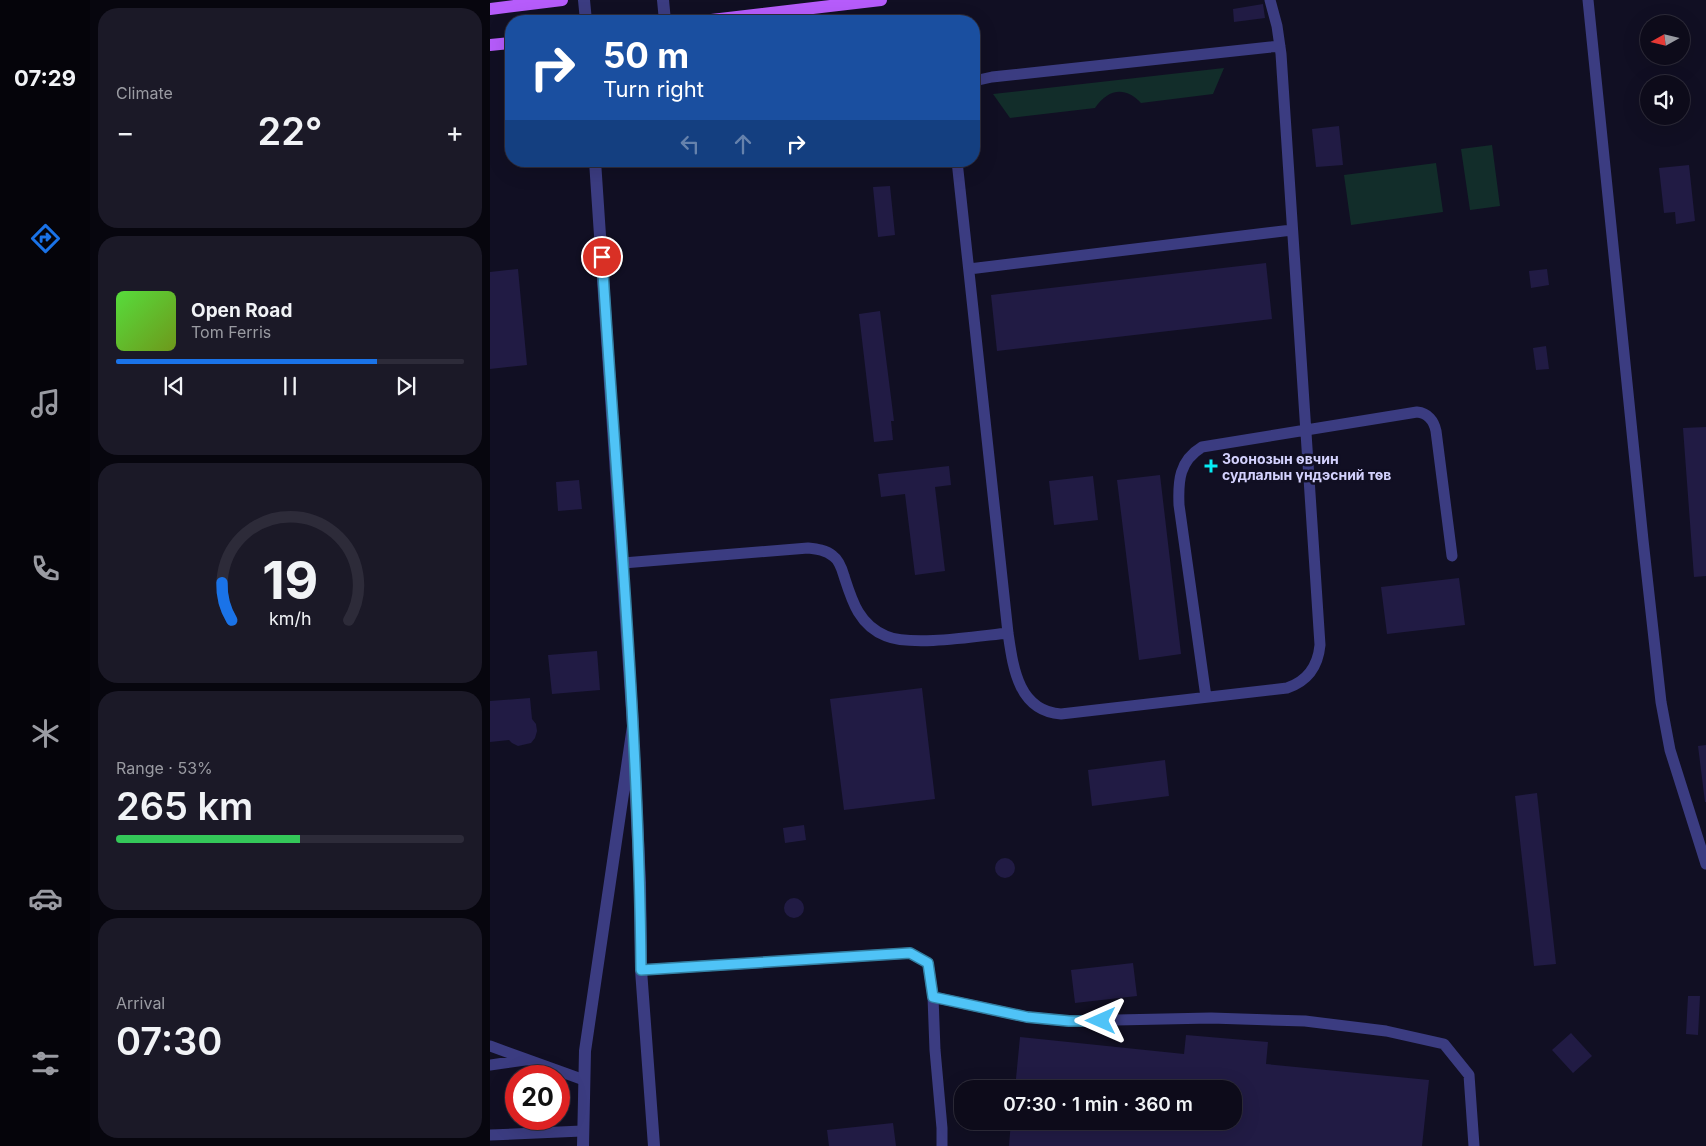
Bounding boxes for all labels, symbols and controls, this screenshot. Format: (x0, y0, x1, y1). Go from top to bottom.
north arrow (1640, 15, 1690, 65)
map controls (1640, 15, 1690, 125)
text: 50 m (603, 34, 689, 76)
icon: right (520, 35, 585, 100)
text: 07:29 (14, 65, 76, 91)
button: sound (1640, 75, 1690, 125)
text: Turn right (603, 76, 704, 102)
text: Climate (116, 83, 173, 103)
text: 22° (258, 108, 322, 154)
text: − (116, 115, 135, 149)
text: + (445, 115, 464, 149)
icon: left (676, 130, 704, 158)
icon: ahead (729, 130, 757, 158)
icon: right (782, 130, 810, 158)
icon: directions (28, 221, 63, 256)
pin (581, 236, 623, 278)
icon: arrive (588, 243, 616, 271)
text: Open Road (191, 299, 292, 322)
text: Tom Ferris (191, 322, 271, 342)
icon: previous (160, 372, 188, 400)
icon: pause (276, 372, 304, 400)
icon: next (392, 372, 420, 400)
icon: music (28, 386, 63, 421)
place label: Зоонозын өвчин судлалын үндэсний төв (1222, 450, 1391, 483)
marker: Зоонозын өвчин судлалын үндэсний төв (1204, 459, 1218, 473)
text: 19 (262, 549, 318, 612)
icon: phone (28, 551, 63, 586)
text: km/h (269, 608, 311, 629)
icon: climate (28, 716, 63, 751)
text: Range · 53% (116, 758, 213, 778)
text: 265 km (116, 783, 253, 829)
icon: car (28, 881, 63, 916)
text: Arrival (116, 993, 165, 1013)
position arrow (1074, 994, 1126, 1046)
text: 07:30 (116, 1018, 222, 1064)
icon: filters (28, 1046, 63, 1081)
speed limit sign: 20 (505, 1065, 570, 1130)
text: 07:30 · 1 min · 360 m (1003, 1093, 1193, 1116)

